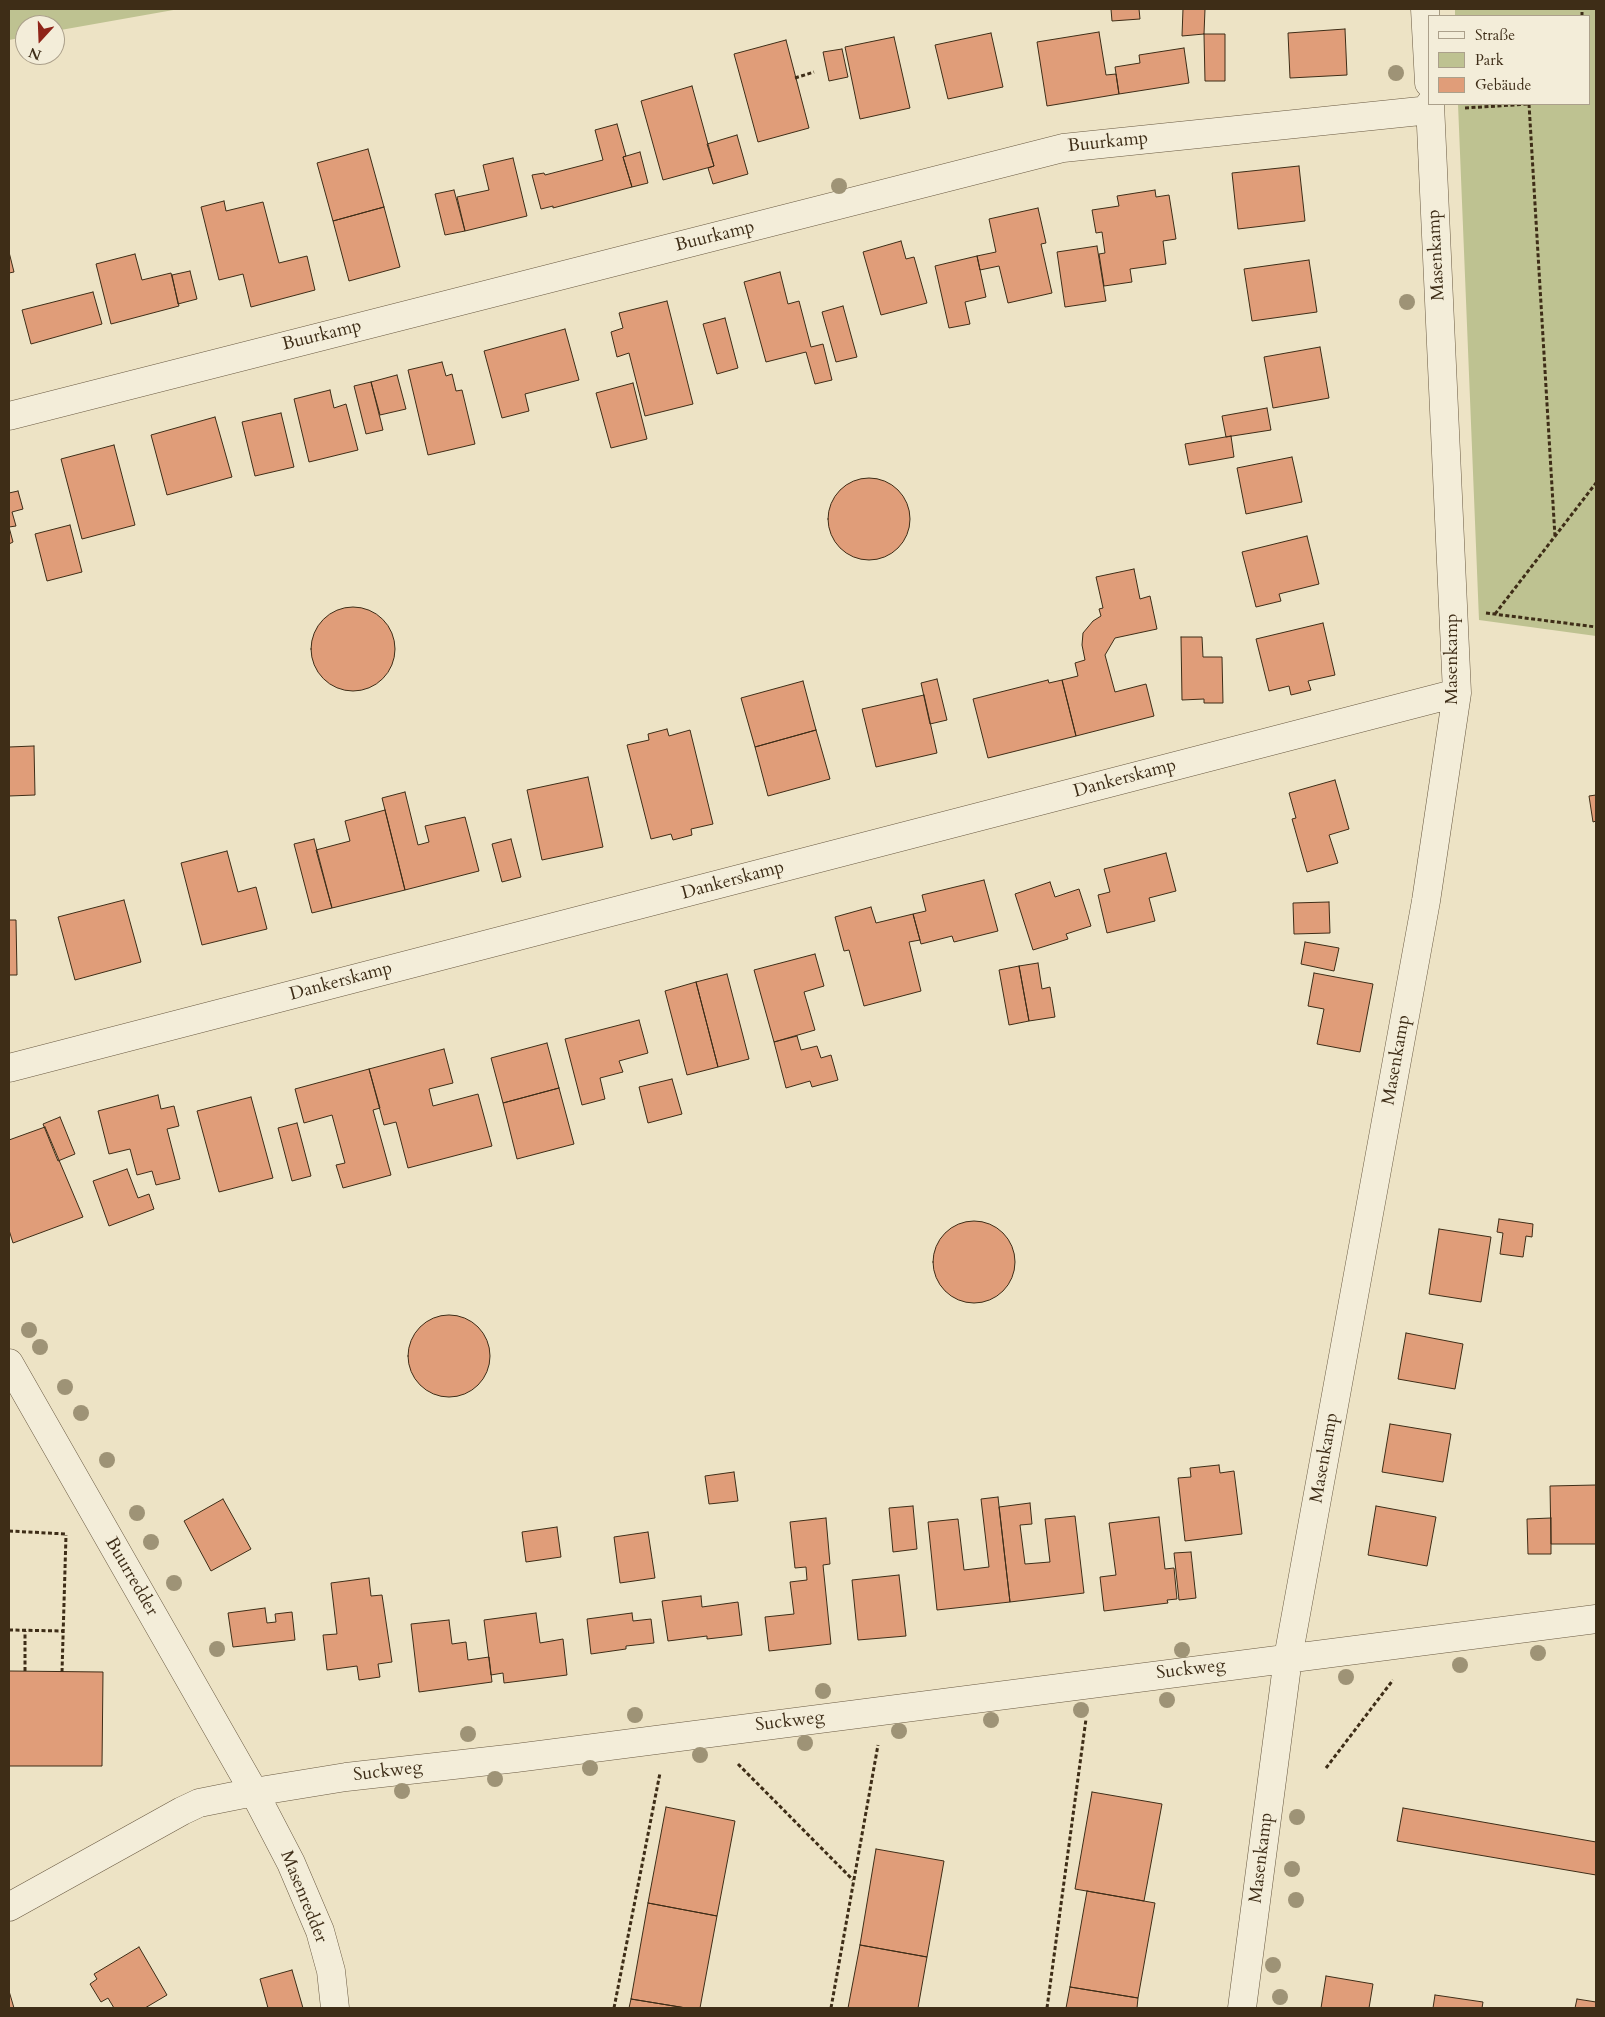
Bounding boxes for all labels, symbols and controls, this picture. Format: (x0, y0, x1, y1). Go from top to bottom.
north arrow (15, 15, 65, 65)
legend (1428, 15, 1590, 105)
text: Straße (1475, 25, 1515, 45)
text: N (26, 43, 44, 65)
text: Park (1475, 50, 1504, 70)
text: Gebäude (1475, 75, 1531, 95)
street label: Buurkamp (1067, 128, 1149, 158)
street label: Masenkamp (1424, 209, 1450, 301)
street label: Buurkamp (673, 217, 757, 257)
street label: Buurkamp (280, 316, 364, 356)
street label: Masenkamp (1442, 613, 1464, 705)
street label: Dankerskamp (1071, 755, 1179, 803)
street label: Dankerskamp (679, 857, 787, 905)
street label: Dankerskamp (287, 958, 395, 1006)
street label: Masenkamp (1378, 1013, 1416, 1107)
street label: Masenkamp (1306, 1411, 1344, 1505)
street label: Buurredder (100, 1534, 162, 1620)
street label: Suckweg (1155, 1655, 1227, 1685)
street label: Suckweg (754, 1707, 826, 1737)
street label: Suckweg (352, 1757, 424, 1787)
street label: Masenkamp (1246, 1811, 1278, 1905)
street label: Masenredder (275, 1848, 331, 1946)

